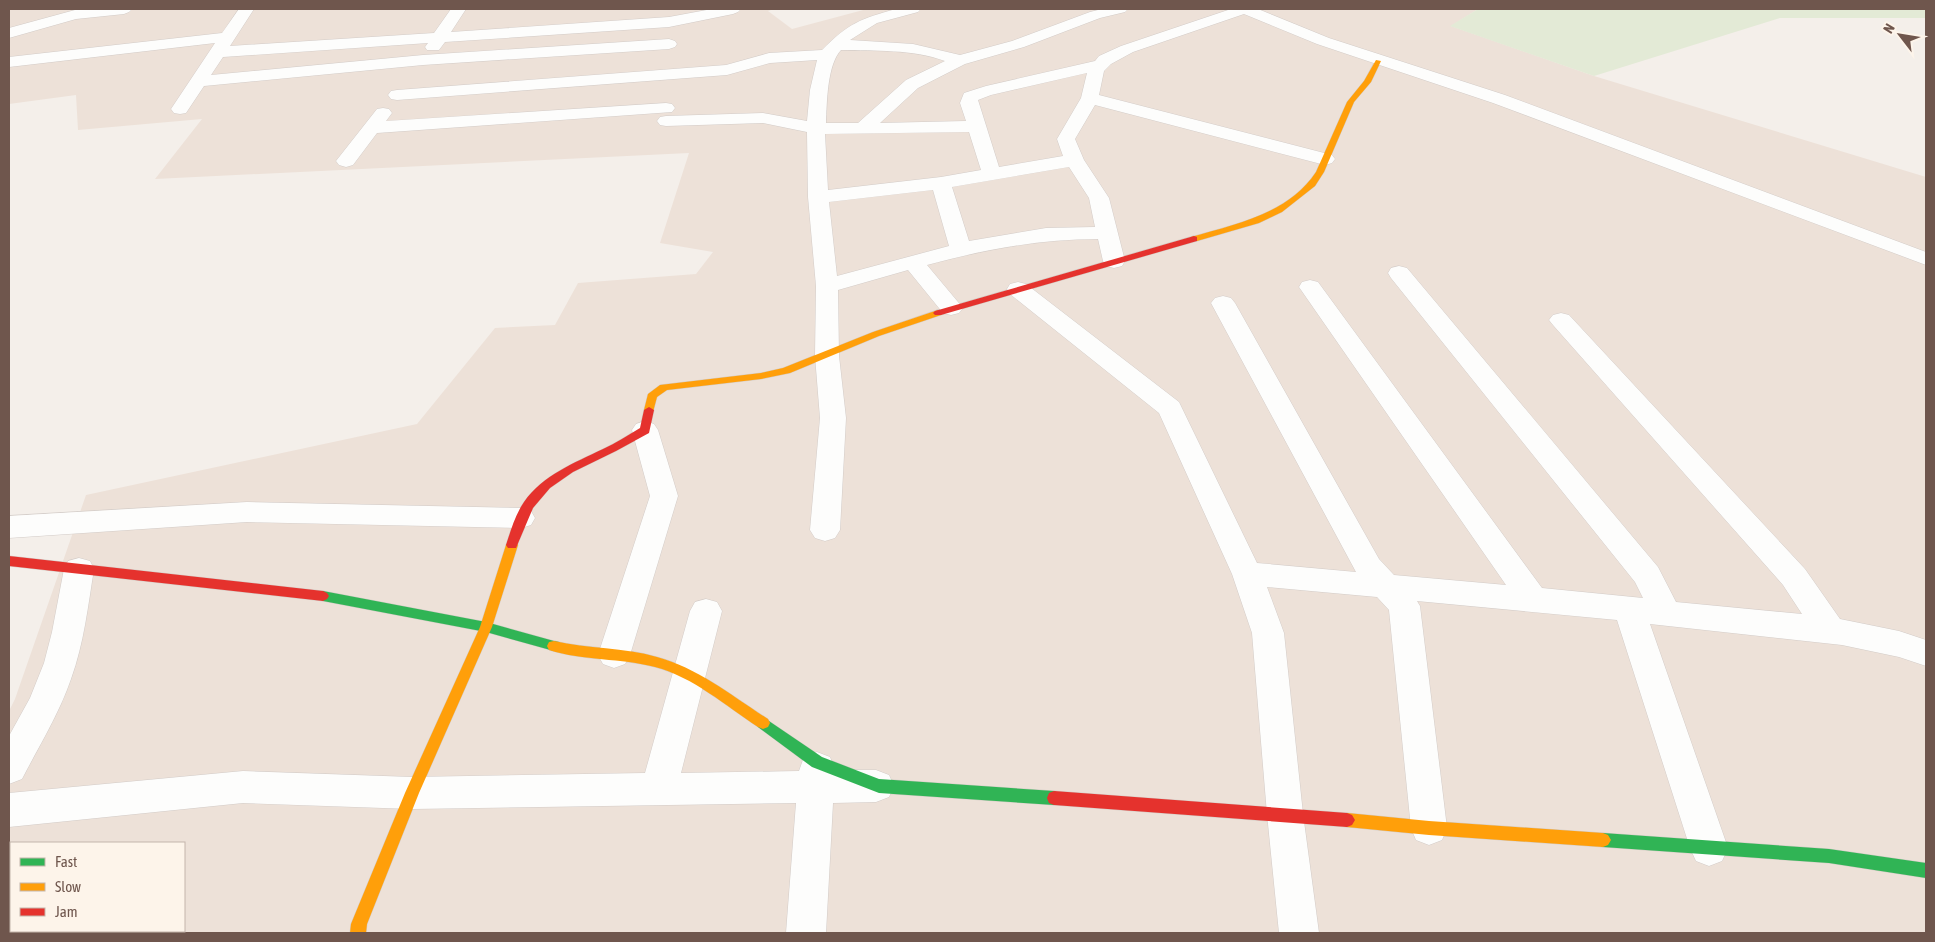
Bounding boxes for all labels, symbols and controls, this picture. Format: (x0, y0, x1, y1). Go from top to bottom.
north arrow (1875, 10, 1925, 60)
text: N (1880, 21, 1898, 36)
legend (10, 842, 185, 932)
text: Fast (55, 853, 77, 870)
text: Slow (55, 878, 81, 895)
text: Jam (55, 903, 78, 920)

